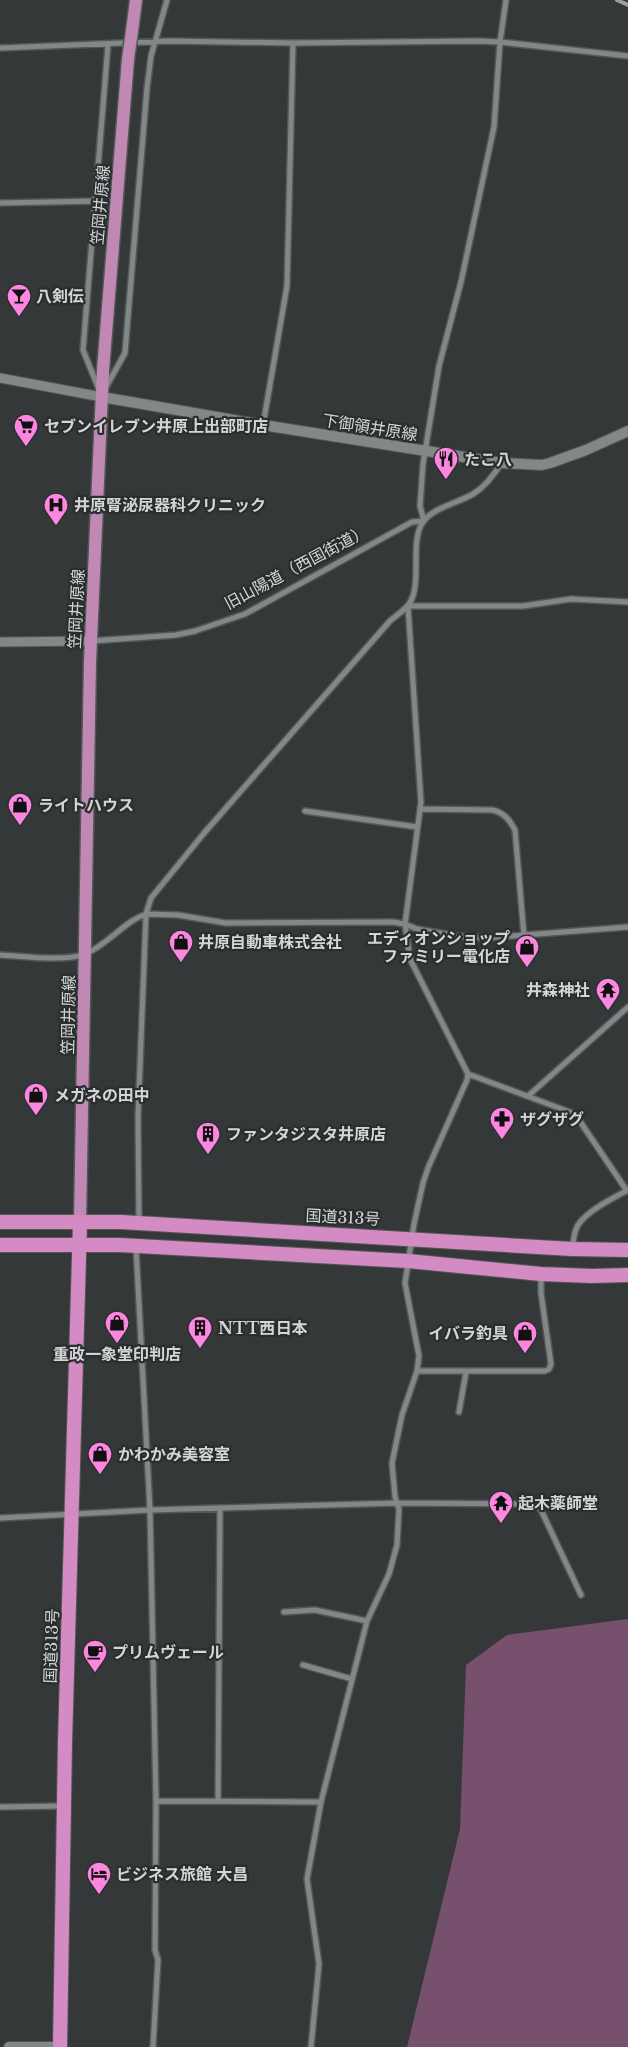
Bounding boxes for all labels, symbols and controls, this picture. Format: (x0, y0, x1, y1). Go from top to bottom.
street label: 笠岡井原線 (87, 164, 113, 246)
bar icon: 八剣伝 (6, 283, 32, 317)
place label: 八剣伝 (36, 286, 84, 306)
street label: 下御領井原線 (321, 410, 419, 444)
supermarket icon: セブンイレブン井原上出部町店 (13, 413, 39, 447)
place label: セブンイレブン井原上出部町店 (44, 416, 268, 436)
restaurant icon: たこ八 (433, 446, 459, 480)
place label: たこ八 (464, 449, 512, 469)
hospital icon: 井原腎泌尿器科クリニック (43, 492, 69, 526)
place label: 井原腎泌尿器科クリニック (74, 495, 266, 515)
street label: 旧山陽道（西国街道） (221, 521, 371, 613)
street label: 笠岡井原線 (64, 569, 88, 649)
shop icon: ライトハウス (7, 792, 33, 826)
place label: ライトハウス (38, 795, 134, 815)
place label: エディオンショップ ファミリー電化店 (367, 928, 510, 966)
shop icon: 井原自動車株式会社 (168, 929, 194, 963)
place label: 井原自動車株式会社 (198, 932, 342, 952)
shop icon: エディオンショップ ファミリー電化店 (514, 934, 540, 968)
street label: 笠岡井原線 (57, 975, 79, 1055)
temple icon: 井森神社 (595, 977, 621, 1011)
place label: 井森神社 (526, 980, 590, 1000)
shop icon: メガネの田中 (23, 1082, 49, 1116)
place label: メガネの田中 (54, 1085, 150, 1105)
pharmacy icon: ザグザグ (489, 1106, 515, 1140)
place label: ザグザグ (520, 1109, 584, 1129)
building icon: ファンタジスタ井原店 (195, 1121, 221, 1155)
place label: ファンタジスタ井原店 (226, 1124, 386, 1144)
street label: 国道313号 (305, 1205, 381, 1229)
shop icon: 重政一象堂印判店 (104, 1310, 130, 1344)
building icon: NTT西日本 (187, 1315, 213, 1349)
place label: NTT西日本 (218, 1318, 308, 1338)
shop icon: イバラ釣具 (512, 1320, 538, 1354)
place label: イバラ釣具 (428, 1323, 508, 1343)
place label: 重政一象堂印判店 (53, 1344, 181, 1364)
shop icon: かわかみ美容室 (87, 1441, 113, 1475)
place label: かわかみ美容室 (118, 1444, 230, 1464)
temple icon: 起木薬師堂 (488, 1490, 514, 1524)
place label: 起木薬師堂 (518, 1493, 598, 1513)
street label: 国道313号 (40, 1608, 62, 1684)
cafe icon: プリムヴェール (82, 1639, 108, 1673)
place label: プリムヴェール (112, 1642, 224, 1662)
hotel icon: ビジネス旅館 大昌 (86, 1861, 112, 1895)
place label: ビジネス旅館 大昌 (116, 1864, 248, 1884)

